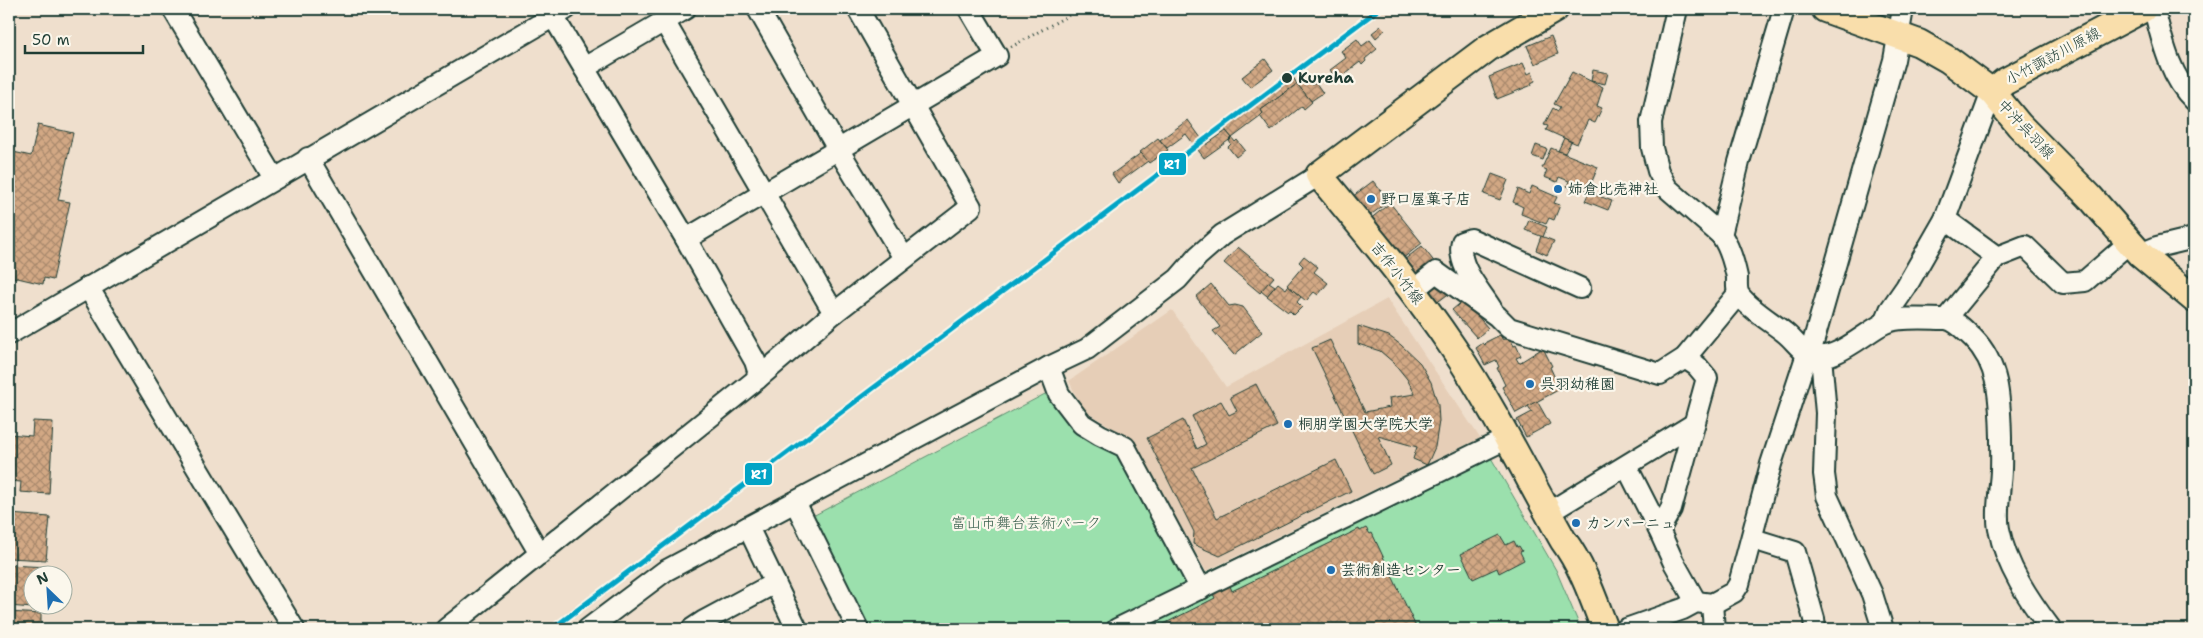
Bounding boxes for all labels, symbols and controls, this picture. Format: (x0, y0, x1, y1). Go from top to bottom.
scale bar (25, 22, 142, 54)
street label: 小竹諏訪川原線 (2002, 23, 2104, 89)
text: 50 m (32, 30, 70, 50)
place label: Kureha (1298, 68, 1354, 88)
marker: Kureha (1280, 71, 1294, 85)
street label: 中沖呉羽線 (1993, 95, 2059, 163)
line badge: R1 (1158, 152, 1187, 176)
text: R1 (1164, 155, 1180, 173)
place label: 姉倉比売神社 (1568, 179, 1658, 199)
marker: 姉倉比売神社 (1552, 183, 1564, 195)
place label: 野口屋菓子店 (1381, 189, 1471, 209)
marker: 野口屋菓子店 (1365, 193, 1377, 205)
street label: 吉作小竹線 (1366, 237, 1428, 309)
place label: 呉羽幼稚園 (1540, 374, 1615, 394)
marker: 呉羽幼稚園 (1524, 378, 1536, 390)
place label: 桐朋学園大学院大学 (1298, 414, 1433, 434)
marker: 桐朋学園大学院大学 (1282, 418, 1294, 430)
line badge: R1 (744, 462, 773, 486)
text: R1 (751, 465, 767, 483)
park label: 富山市舞台芸術パーク (951, 513, 1101, 533)
place label: カンパーニュ (1586, 513, 1675, 533)
marker: カンパーニュ (1570, 517, 1582, 529)
place label: 芸術創造センター (1341, 560, 1461, 580)
marker: 芸術創造センター (1325, 564, 1337, 576)
north arrow (22, 566, 72, 616)
text: N (34, 568, 51, 589)

